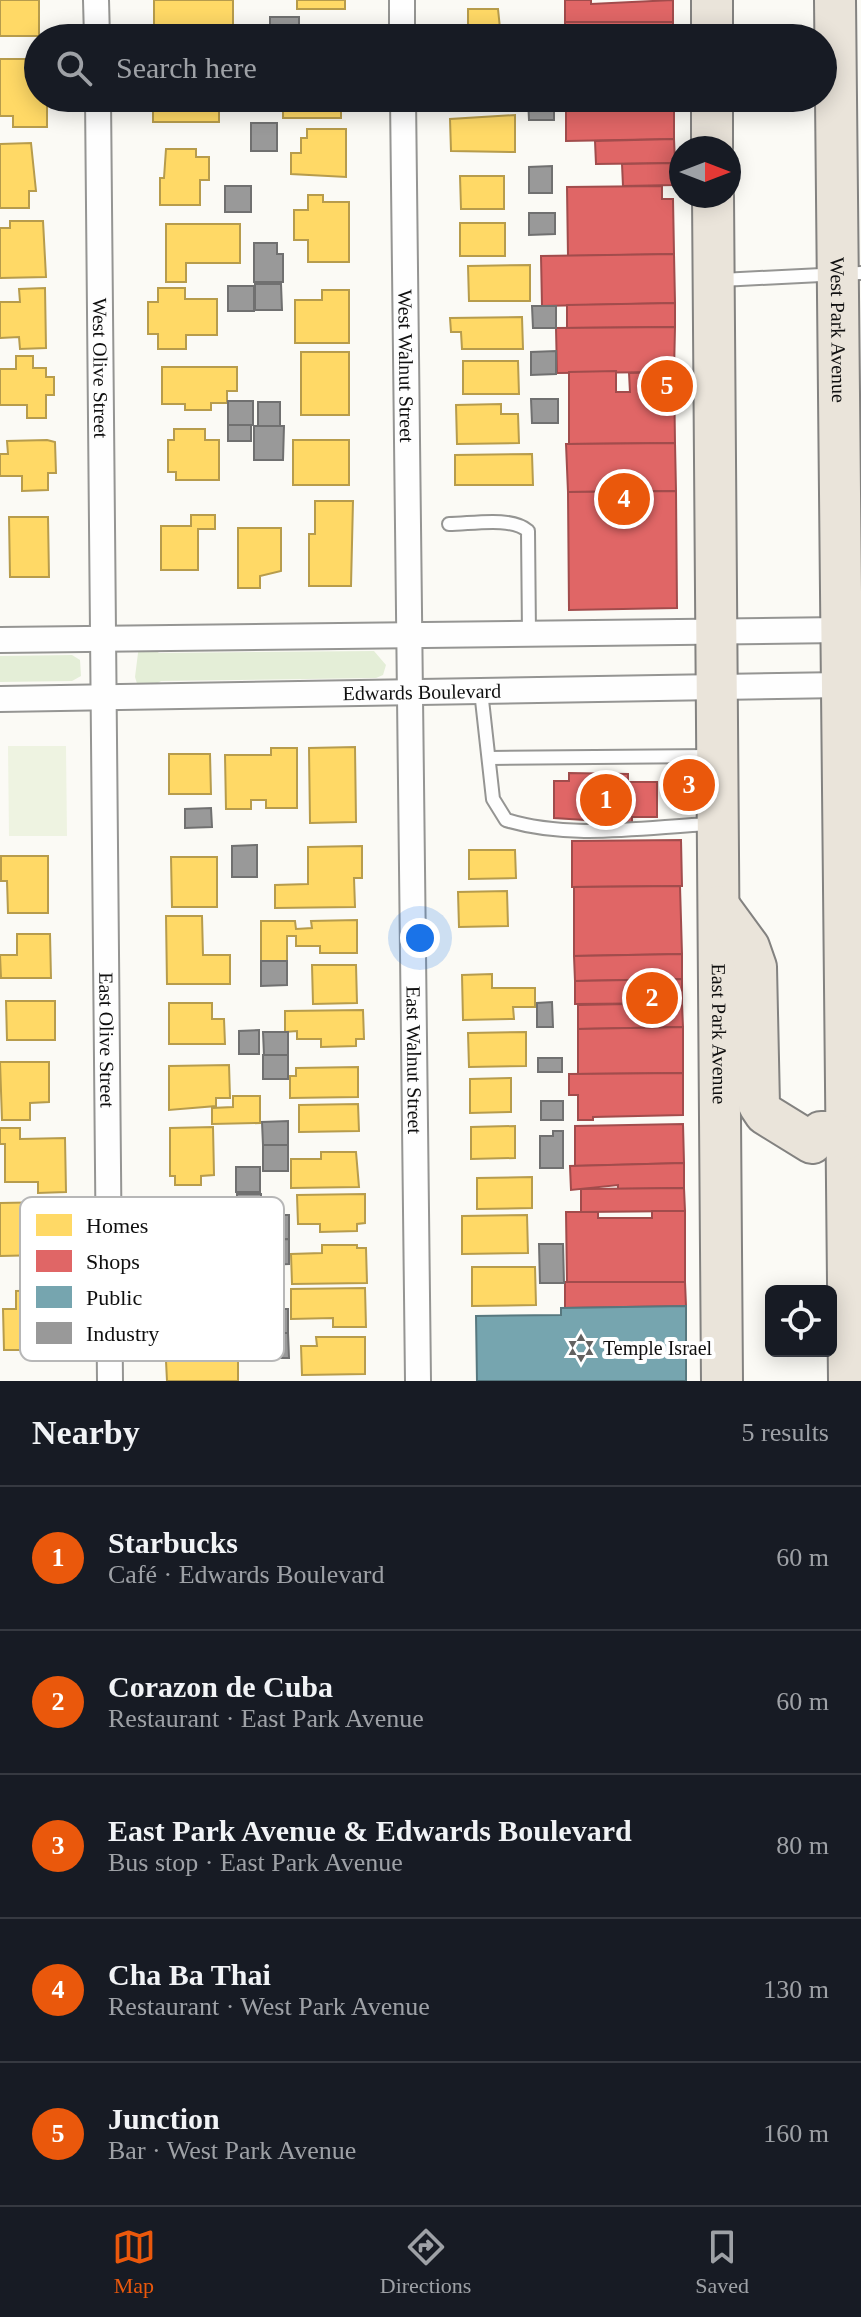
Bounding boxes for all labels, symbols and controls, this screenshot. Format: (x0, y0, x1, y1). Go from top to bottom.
search box (24, 24, 837, 112)
icon: search (52, 46, 96, 90)
text: Search here (116, 51, 257, 84)
north arrow (669, 136, 741, 208)
street label: West Park Avenue (827, 257, 850, 403)
street label: West Walnut Street (394, 289, 418, 443)
street label: West Olive Street (89, 298, 112, 439)
pin: 5 (641, 356, 693, 416)
pin: 4 (598, 469, 650, 529)
street label: Edwards Boulevard (343, 680, 501, 704)
pin: 3 (663, 755, 715, 815)
pin: 1 (580, 770, 632, 830)
your location (400, 918, 440, 958)
street label: East Park Avenue (708, 963, 731, 1105)
pin: 2 (626, 968, 678, 1028)
street label: East Olive Street (95, 972, 118, 1108)
street label: East Walnut Street (402, 986, 426, 1135)
legend (20, 1197, 284, 1361)
text: Homes (86, 1213, 148, 1238)
text: Shops (86, 1249, 140, 1274)
text: Public (86, 1285, 142, 1310)
map controls (765, 1285, 837, 1357)
button: locate (765, 1285, 837, 1357)
text: Industry (86, 1321, 159, 1346)
synagogue icon: Temple Israel (566, 1333, 596, 1363)
place label: Temple Israel (603, 1337, 713, 1360)
text: Nearby (32, 1414, 140, 1451)
text: 5 results (742, 1418, 829, 1447)
text: Starbucks (108, 1526, 238, 1559)
text: 1 (52, 1543, 65, 1572)
text: 60 m (776, 1543, 829, 1572)
text: Café · Edwards Boulevard (108, 1560, 385, 1589)
text: Corazon de Cuba (108, 1670, 333, 1703)
text: 2 (52, 1687, 65, 1716)
text: 60 m (776, 1687, 829, 1716)
text: Restaurant · East Park Avenue (108, 1704, 424, 1733)
text: East Park Avenue & Edwards Boulevard (108, 1814, 632, 1847)
text: 3 (52, 1831, 65, 1860)
text: 80 m (776, 1831, 829, 1860)
text: Bus stop · East Park Avenue (108, 1848, 403, 1877)
text: Cha Ba Thai (108, 1958, 271, 1991)
text: 4 (52, 1975, 65, 2004)
text: 130 m (763, 1975, 829, 2004)
text: Restaurant · West Park Avenue (108, 1992, 430, 2021)
text: Junction (108, 2102, 220, 2135)
text: 5 (52, 2119, 65, 2148)
text: 160 m (763, 2119, 829, 2148)
text: Bar · West Park Avenue (108, 2136, 356, 2165)
tab: Map (112, 2225, 156, 2299)
tab: Directions (380, 2225, 471, 2299)
tab: Saved (695, 2225, 749, 2299)

